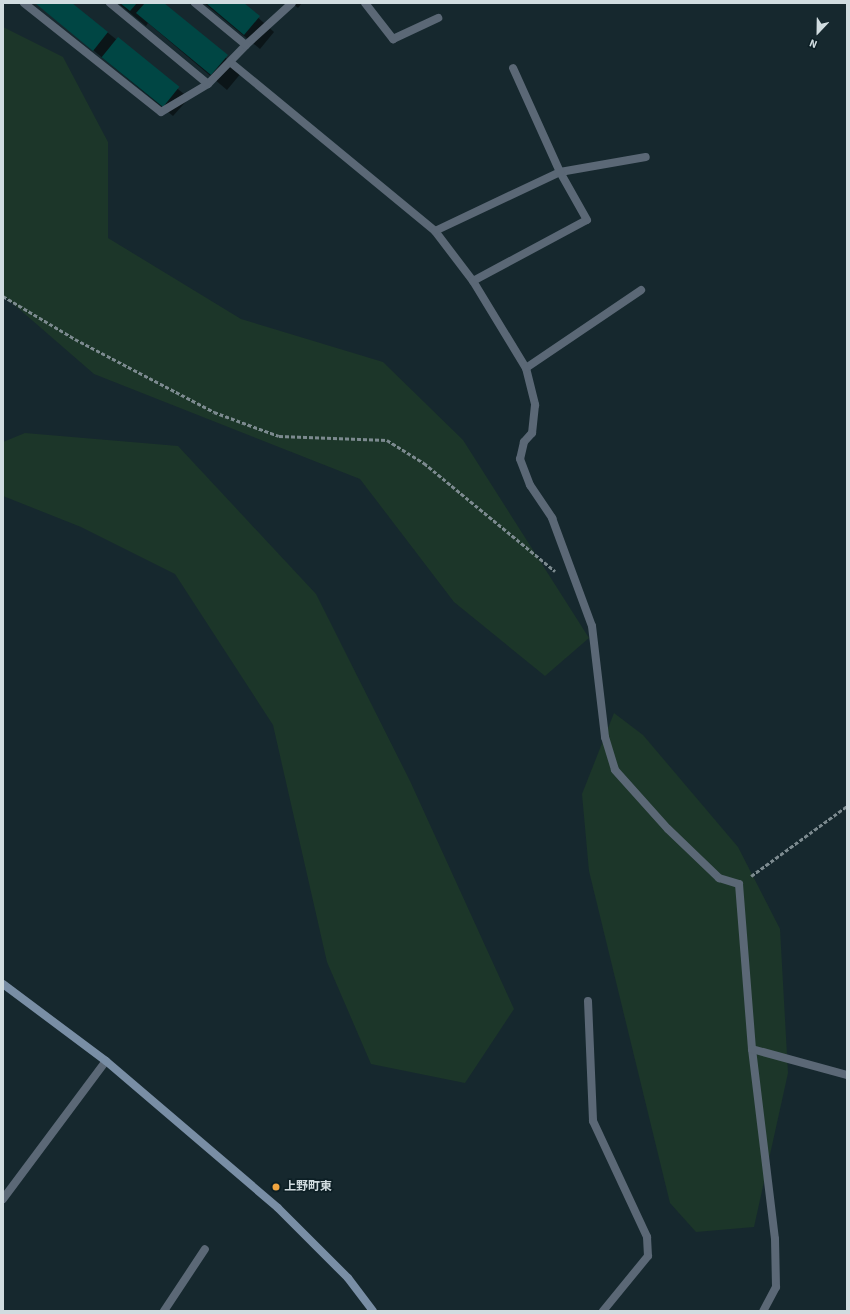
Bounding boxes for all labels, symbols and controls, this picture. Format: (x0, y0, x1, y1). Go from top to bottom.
north arrow (798, 12, 838, 52)
text: N (807, 35, 820, 52)
place label: 上野町東 (284, 1180, 332, 1194)
marker: 上野町東 (271, 1182, 281, 1192)

